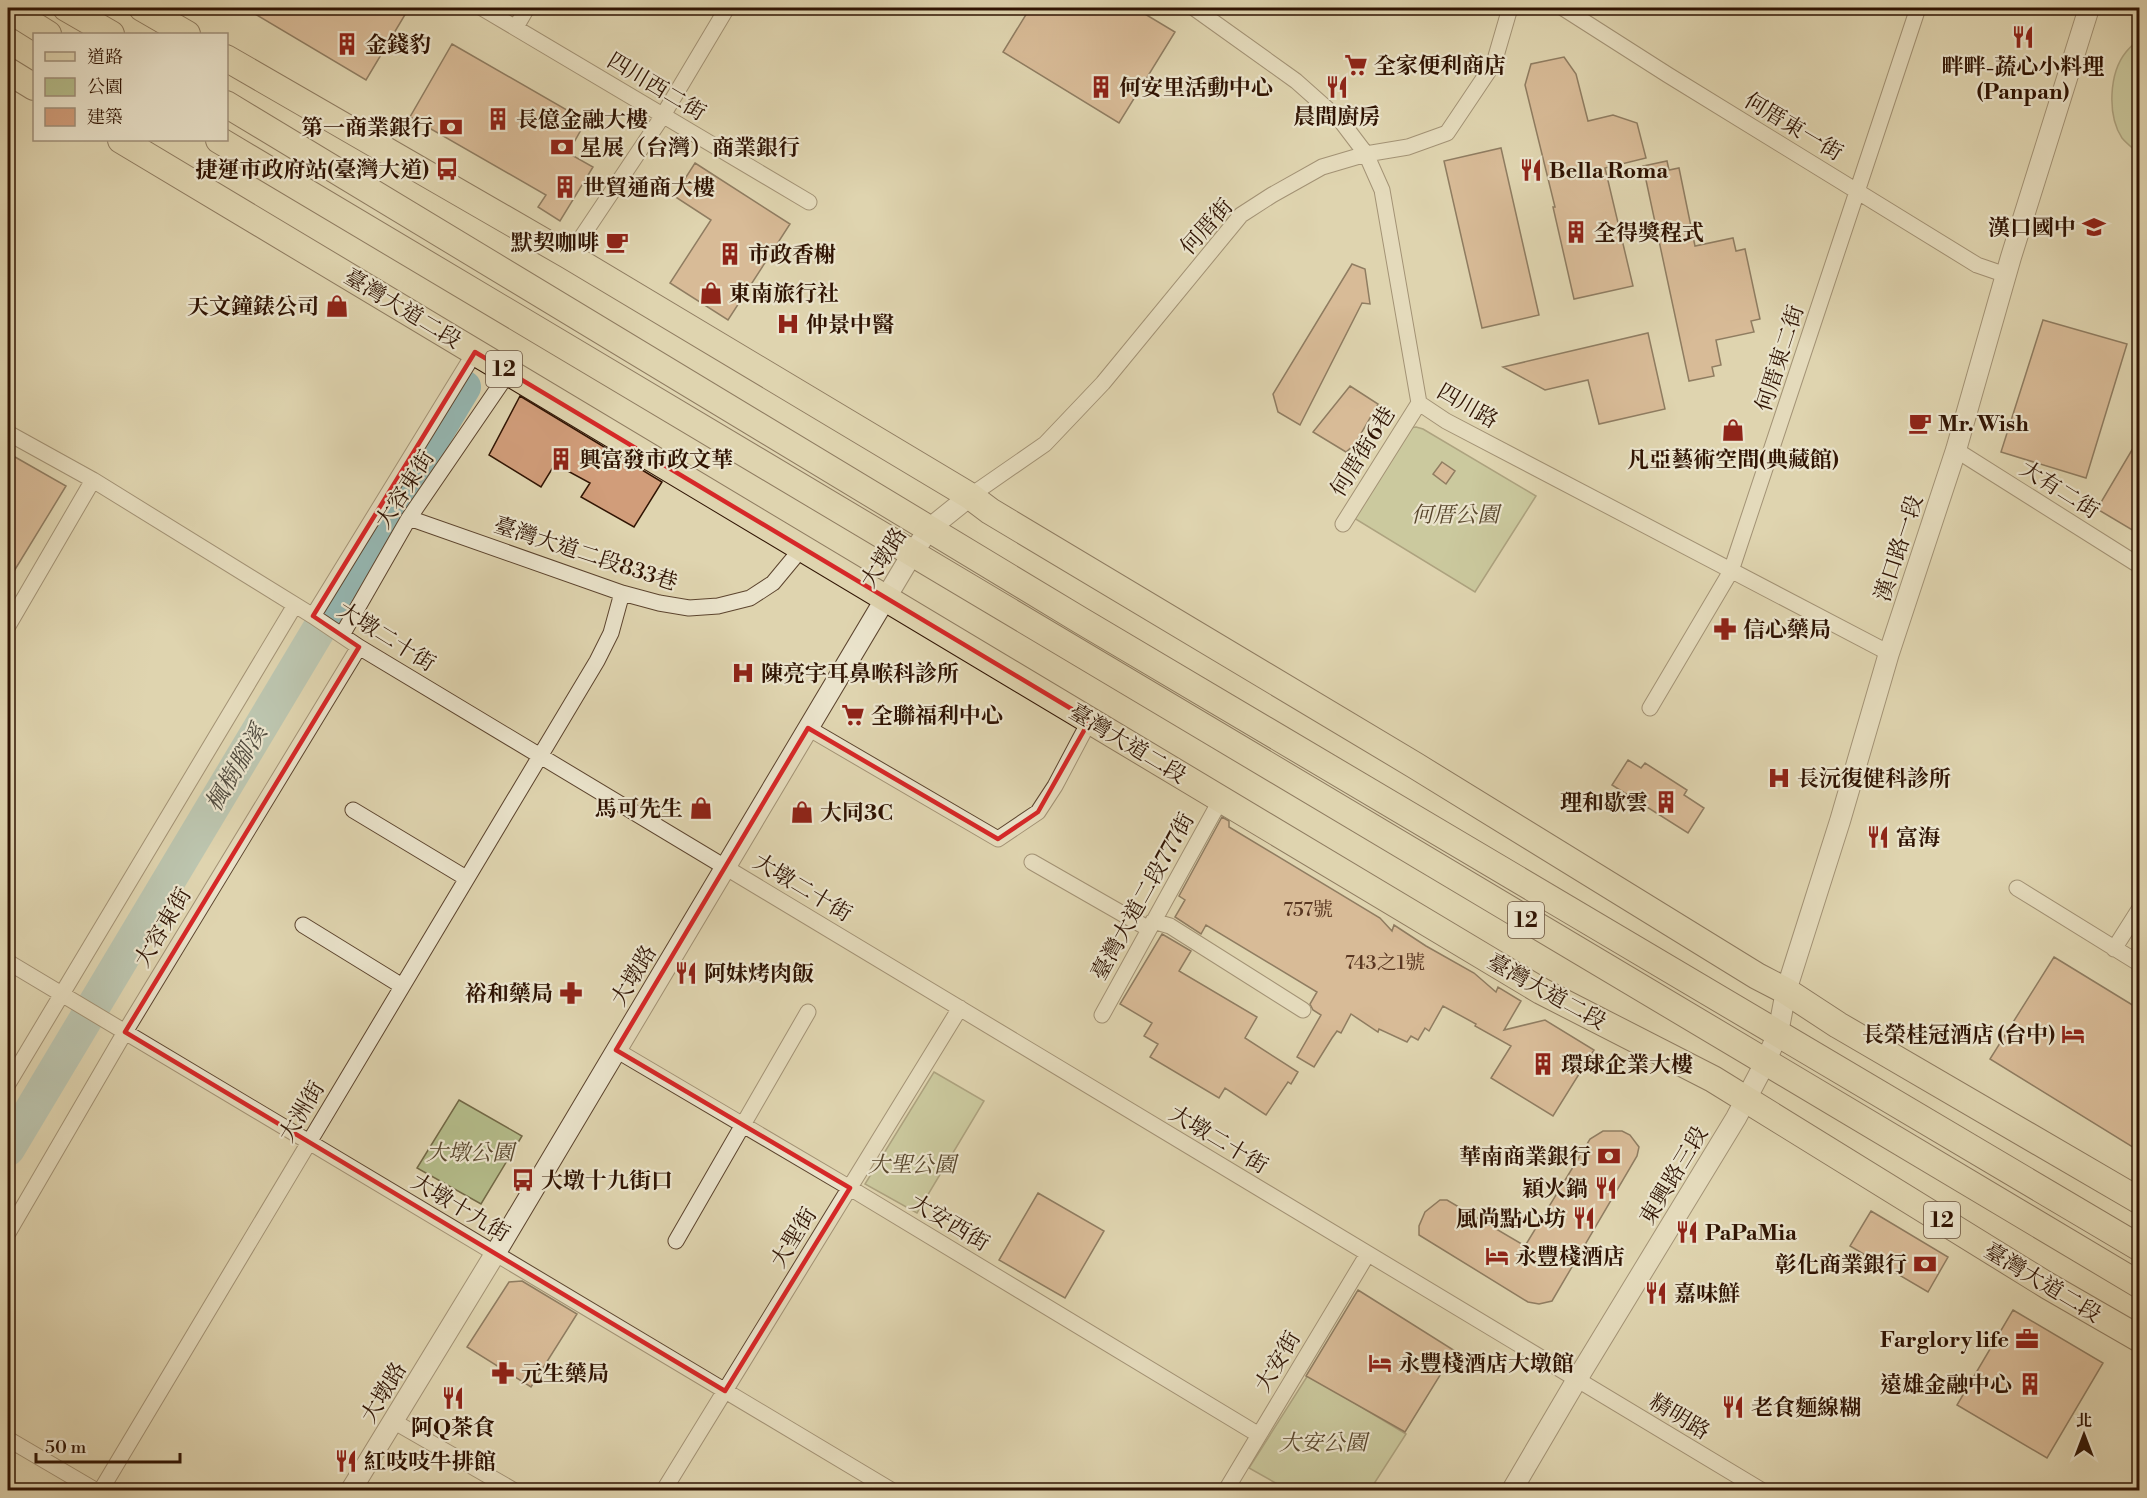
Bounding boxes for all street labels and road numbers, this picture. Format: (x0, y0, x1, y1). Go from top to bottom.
street label: 四川西二街 (602, 47, 710, 127)
street label: 何厝東一街 (1739, 87, 1847, 167)
street label: 何厝街 (1175, 193, 1239, 261)
street label: 臺灣大道二段 (339, 264, 466, 355)
street label: 何厝東二街 (1751, 302, 1810, 415)
road number: 12 (486, 351, 522, 387)
street label: 四川路 (1432, 378, 1503, 434)
street label: 何厝街6巷 (1325, 402, 1402, 502)
street label: 大容東街 (370, 446, 441, 534)
street label: 大有二街 (2015, 456, 2104, 525)
street label: 漢口路一段 (1870, 492, 1929, 605)
street label: 臺灣大道二段833巷 (490, 512, 681, 597)
street label: 大墩路 (855, 523, 913, 593)
street label: 大墩二十街 (332, 597, 440, 678)
street label: 臺灣大道二段 (1064, 699, 1191, 790)
street label: 臺灣大道二段777街 (1086, 808, 1201, 985)
street label: 大墩二十街 (748, 848, 856, 928)
street label: 大容東街 (129, 883, 198, 972)
road number: 12 (1508, 902, 1544, 938)
street label: 大墩路 (606, 941, 663, 1011)
street label: 臺灣大道二段 (1482, 949, 1611, 1036)
street label: 大洲街 (274, 1077, 331, 1147)
street label: 大墩二十街 (1164, 1100, 1272, 1180)
street label: 東興路三段 (1634, 1122, 1714, 1230)
street label: 大墩十九街 (406, 1168, 514, 1248)
street label: 大安西街 (905, 1189, 994, 1258)
road number: 12 (1924, 1202, 1960, 1238)
street label: 大聖街 (765, 1203, 823, 1273)
street label: 臺灣大道二段 (1979, 1238, 2106, 1329)
street label: 大安街 (1250, 1327, 1307, 1397)
street label: 大墩路 (356, 1358, 413, 1428)
street label: 精明路 (1644, 1389, 1714, 1446)

